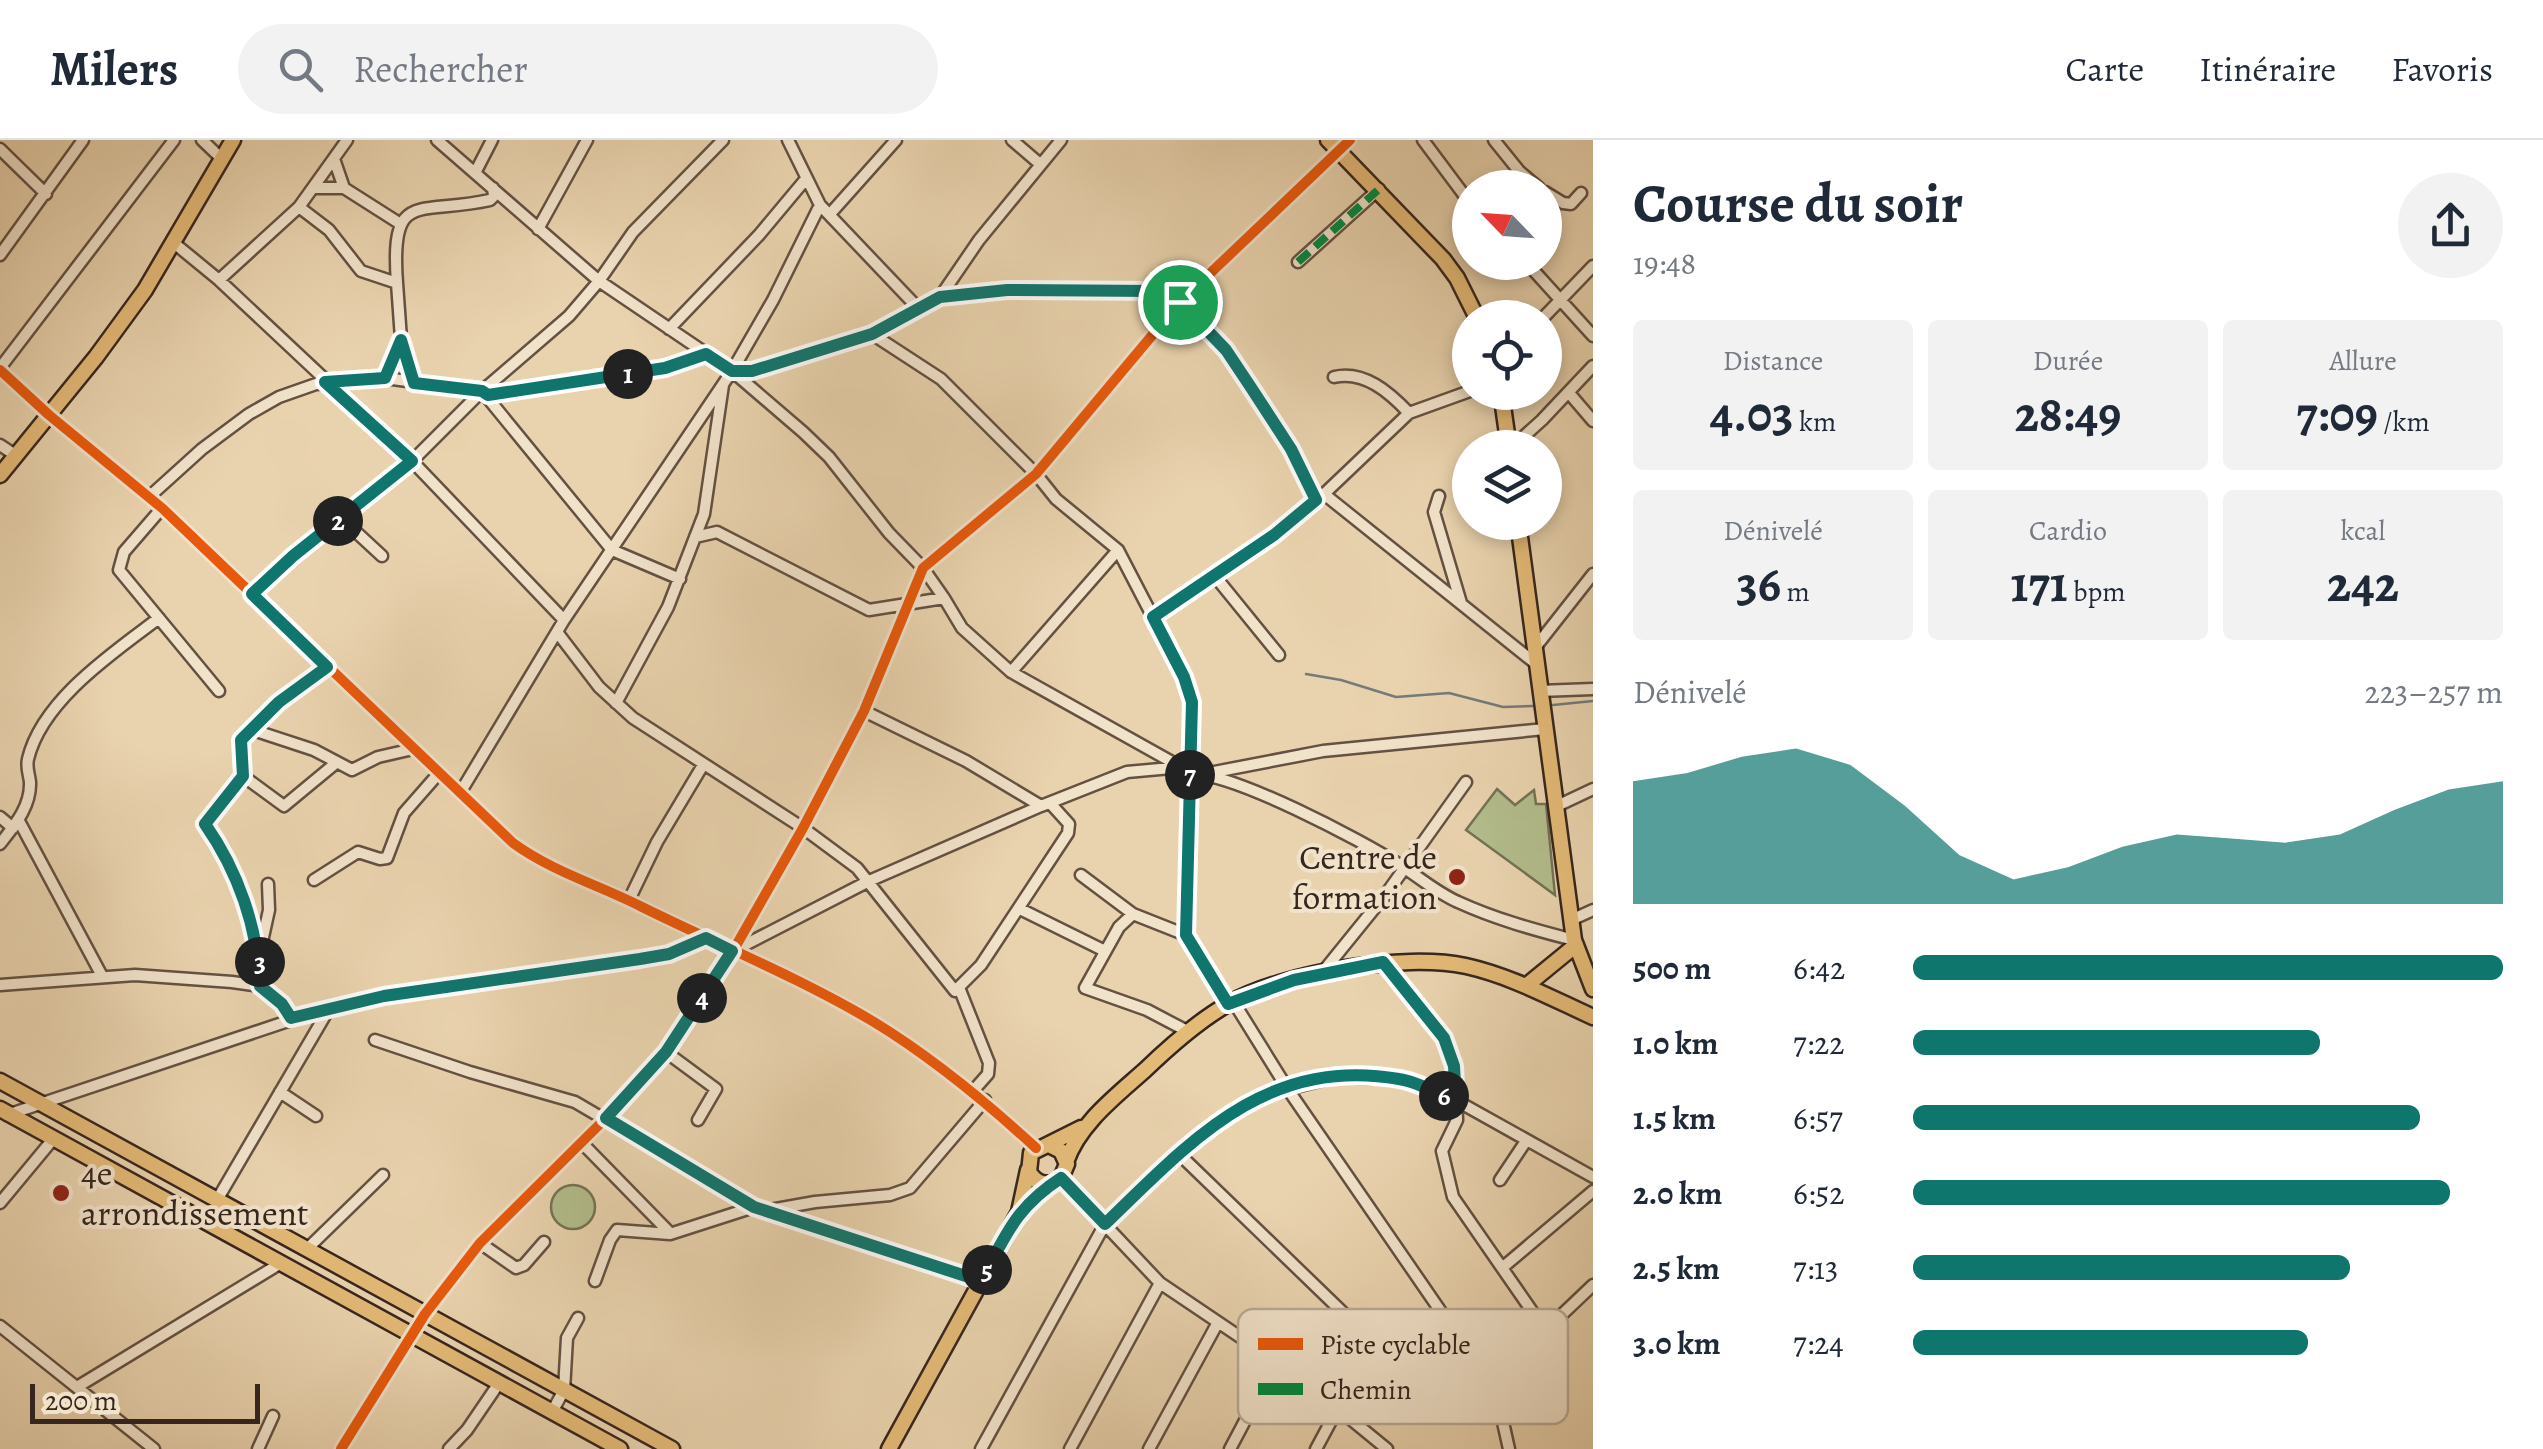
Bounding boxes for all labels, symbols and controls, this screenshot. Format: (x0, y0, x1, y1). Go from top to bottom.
search box (238, 24, 938, 114)
text: Milers (50, 36, 178, 102)
icon: search (273, 42, 328, 97)
text: Rechercher (353, 43, 528, 95)
text: Carte (2065, 45, 2144, 93)
text: Itinéraire (2199, 45, 2336, 93)
text: Favoris (2391, 45, 2493, 93)
text: Course du soir (1633, 166, 1963, 241)
north arrow (1452, 170, 1562, 280)
map controls (1452, 170, 1562, 540)
button: share (2398, 173, 2503, 278)
text: 19:48 (1633, 241, 1696, 285)
pin (1138, 260, 1223, 345)
icon: arrive (1153, 275, 1208, 330)
button: locate (1452, 300, 1562, 410)
text: Distance (1723, 342, 1823, 380)
text: Durée (2033, 342, 2103, 380)
text: Allure (2329, 342, 2397, 380)
pin: 1 (603, 349, 653, 399)
text: 1 (623, 355, 633, 393)
text: 4.03 (1710, 380, 1794, 448)
text: 28:49 (2015, 380, 2121, 448)
text: 7:09 (2296, 380, 2378, 448)
text: km (1794, 403, 1836, 441)
text: /km (2378, 403, 2430, 441)
button: layers (1452, 430, 1562, 540)
pin: 2 (313, 496, 363, 546)
text: 2 (331, 502, 345, 540)
text: Dénivelé (1723, 512, 1823, 550)
text: Cardio (2029, 512, 2107, 550)
text: kcal (2341, 512, 2385, 550)
text: 36 (1736, 550, 1781, 618)
text: 171 (2010, 550, 2068, 618)
text: 242 (2327, 550, 2399, 618)
text: m (1781, 573, 1810, 611)
text: bpm (2068, 573, 2126, 611)
text: Dénivelé (1633, 670, 1747, 714)
text: 223–257 m (2364, 670, 2503, 714)
pin: 7 (1165, 750, 1215, 800)
text: 7 (1184, 756, 1196, 794)
place label: Centre de formation (1292, 833, 1437, 921)
marker: Centre de formation (1446, 866, 1468, 888)
pin: 3 (235, 937, 285, 987)
text: 3 (254, 943, 266, 981)
text: 500 m (1633, 946, 1711, 990)
text: 6:42 (1793, 946, 1845, 990)
pin: 4 (677, 973, 727, 1023)
text: 4 (695, 979, 709, 1017)
text: 1.0 km (1633, 1021, 1718, 1065)
text: 7:22 (1793, 1021, 1844, 1065)
pin: 6 (1419, 1071, 1469, 1121)
text: 6 (1437, 1077, 1451, 1115)
text: 1.5 km (1633, 1096, 1716, 1140)
text: 6:57 (1793, 1096, 1843, 1140)
place label: 4e arrondissement (81, 1149, 308, 1237)
text: 2.0 km (1633, 1171, 1722, 1215)
text: 6:52 (1793, 1171, 1844, 1215)
marker: 4e arrondissement (50, 1182, 72, 1204)
pin: 5 (962, 1245, 1012, 1295)
text: 2.5 km (1633, 1246, 1720, 1290)
text: 7:13 (1793, 1246, 1838, 1290)
text: 5 (981, 1251, 993, 1289)
legend (1238, 1309, 1568, 1424)
text: 3.0 km (1633, 1321, 1721, 1365)
text: 7:24 (1793, 1321, 1844, 1365)
text: Piste cyclable (1320, 1326, 1471, 1364)
text: Chemin (1320, 1371, 1412, 1409)
scale bar (30, 1379, 260, 1424)
text: 200 m (45, 1382, 117, 1420)

